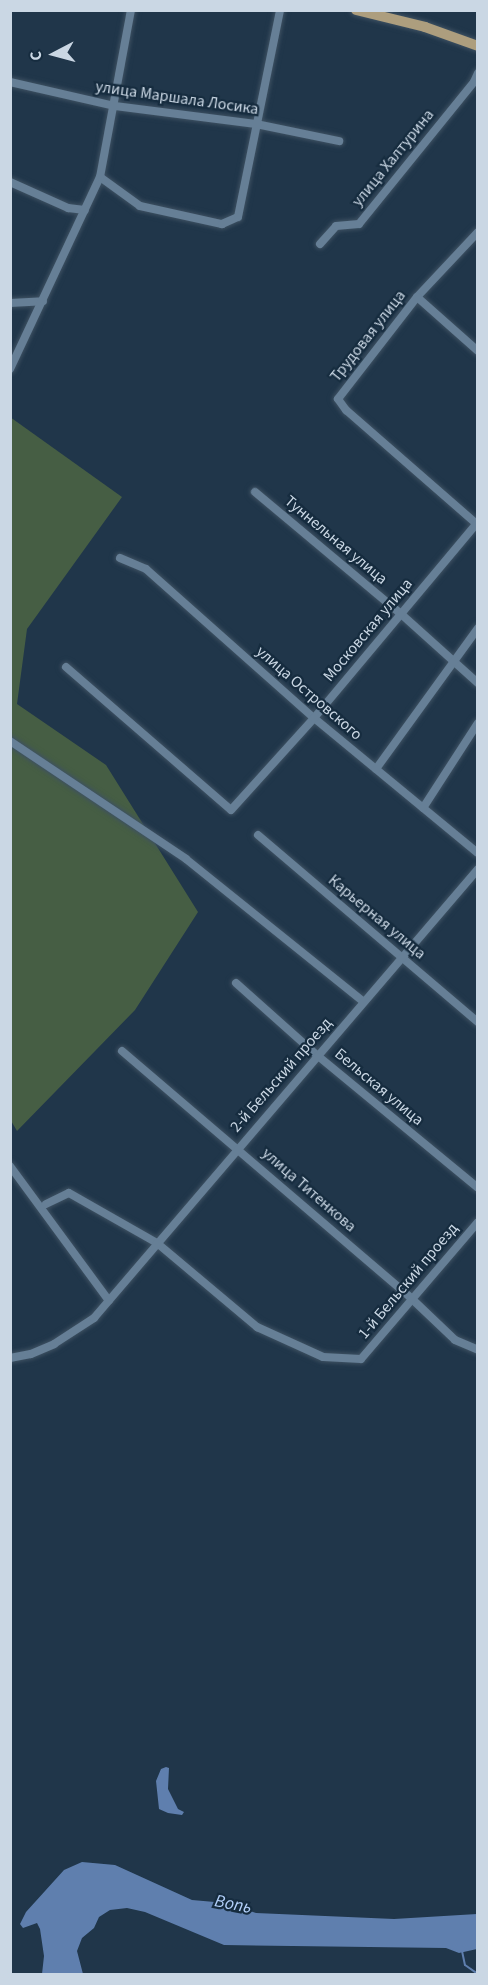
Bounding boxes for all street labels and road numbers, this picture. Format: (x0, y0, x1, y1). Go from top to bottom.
street label: улица Маршала Лосика (94, 77, 260, 119)
street label: улица Халтурина (348, 106, 438, 210)
street label: Трудовая улица (326, 286, 410, 386)
street label: Туннельная улица (281, 491, 391, 589)
street label: Московская улица (319, 575, 417, 685)
street label: улица Островского (252, 642, 366, 744)
street label: Карьерная улица (324, 871, 430, 963)
street label: 2-й Бельский проезд (226, 1014, 336, 1136)
street label: Бельская улица (331, 1044, 427, 1130)
street label: улица Титенкова (258, 1144, 360, 1236)
street label: 1-й Бельский проезд (354, 1219, 462, 1343)

